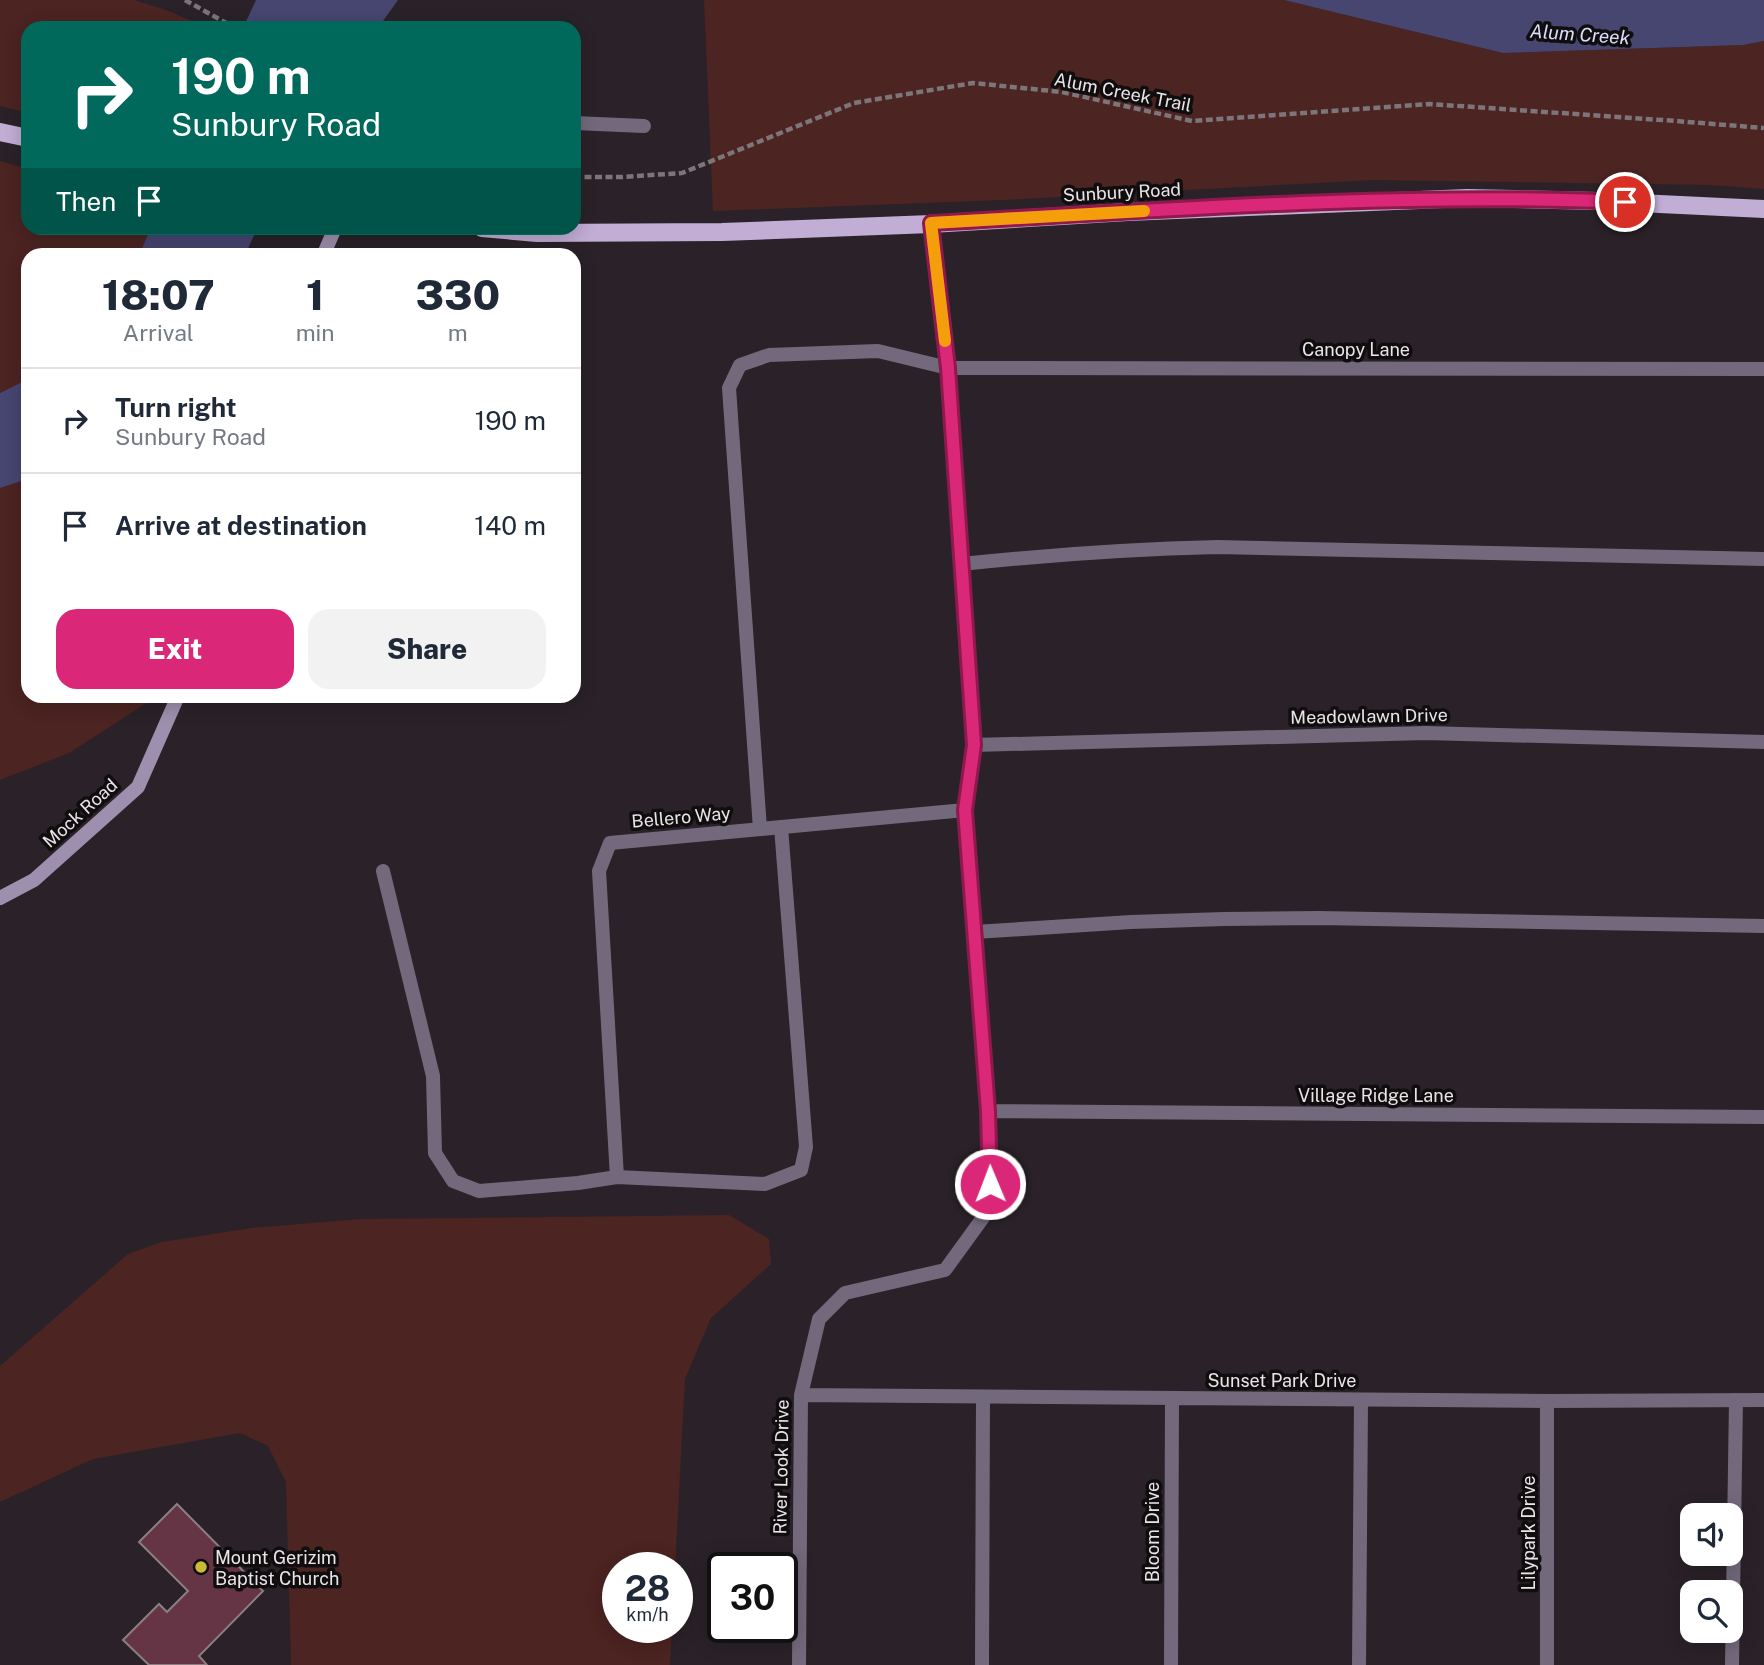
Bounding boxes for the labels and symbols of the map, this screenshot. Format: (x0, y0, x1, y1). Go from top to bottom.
water label: Alum Creek (1529, 20, 1631, 49)
street label: Alum Creek Trail (1053, 68, 1193, 116)
pin (1595, 172, 1655, 232)
street label: Sunbury Road (1062, 178, 1182, 206)
street label: Canopy Lane (1302, 339, 1410, 360)
street label: Meadowlawn Drive (1290, 704, 1448, 728)
street label: Mock Road (38, 774, 122, 852)
street label: Bellero Way (631, 802, 732, 832)
street label: Village Ridge Lane (1298, 1085, 1454, 1106)
position arrow (953, 1147, 1027, 1221)
street label: Sunset Park Drive (1207, 1370, 1357, 1391)
street label: River Look Drive (769, 1399, 793, 1535)
street label: Lilypark Drive (1518, 1476, 1539, 1590)
street label: Bloom Drive (1142, 1482, 1163, 1582)
place label: Mount Gerizim Baptist Church (215, 1547, 339, 1589)
speed limit sign: 30 (707, 1552, 798, 1643)
marker: Mount Gerizim Baptist Church (193, 1559, 209, 1575)

